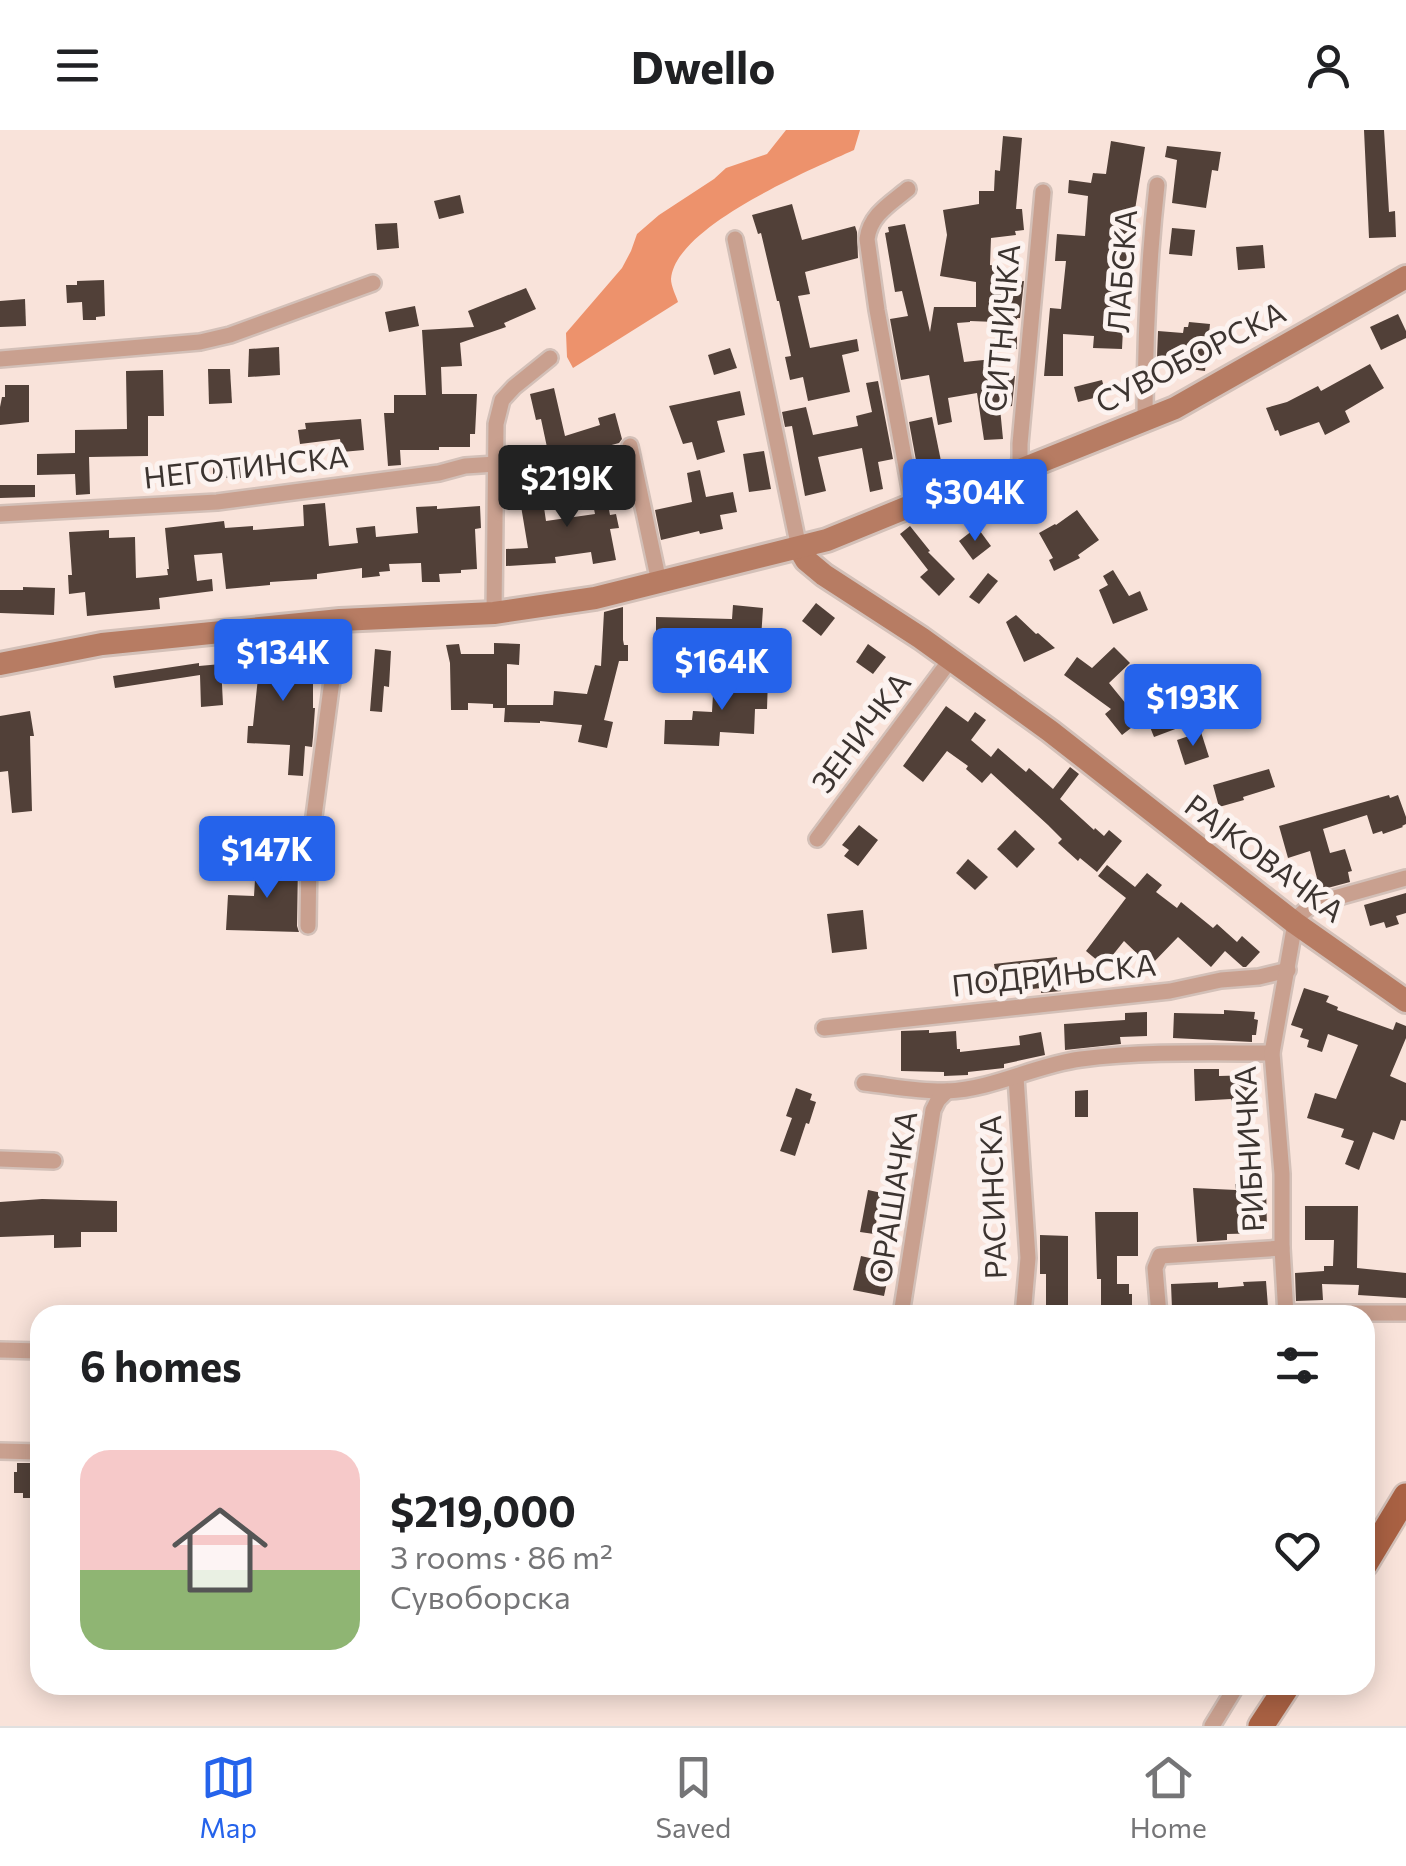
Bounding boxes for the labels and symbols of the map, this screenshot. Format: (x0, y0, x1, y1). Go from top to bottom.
street label: ЛАБСКА (1098, 208, 1143, 334)
street label: СИТНИЧКА (975, 242, 1026, 413)
street label: СУВОБОРСКА (1089, 292, 1291, 420)
street label: НЕГОТИНСКА (142, 436, 350, 495)
pin: $219K (497, 445, 637, 530)
pin: $304K (905, 459, 1045, 544)
pin: $134K (213, 619, 353, 704)
pin: $164K (652, 628, 792, 713)
street label: ЗЕНИЧКА (803, 664, 917, 799)
pin: $193K (1123, 664, 1263, 749)
street label: РАЈКОВАЧКА (1179, 785, 1352, 929)
pin: $147K (197, 816, 337, 901)
street label: ПОДРИЊСКА (950, 944, 1158, 1003)
street label: РИБНИЧКА (1225, 1065, 1270, 1233)
street label: ОРАШАЧКА (860, 1108, 923, 1285)
street label: РАСИНСКА (970, 1114, 1013, 1280)

